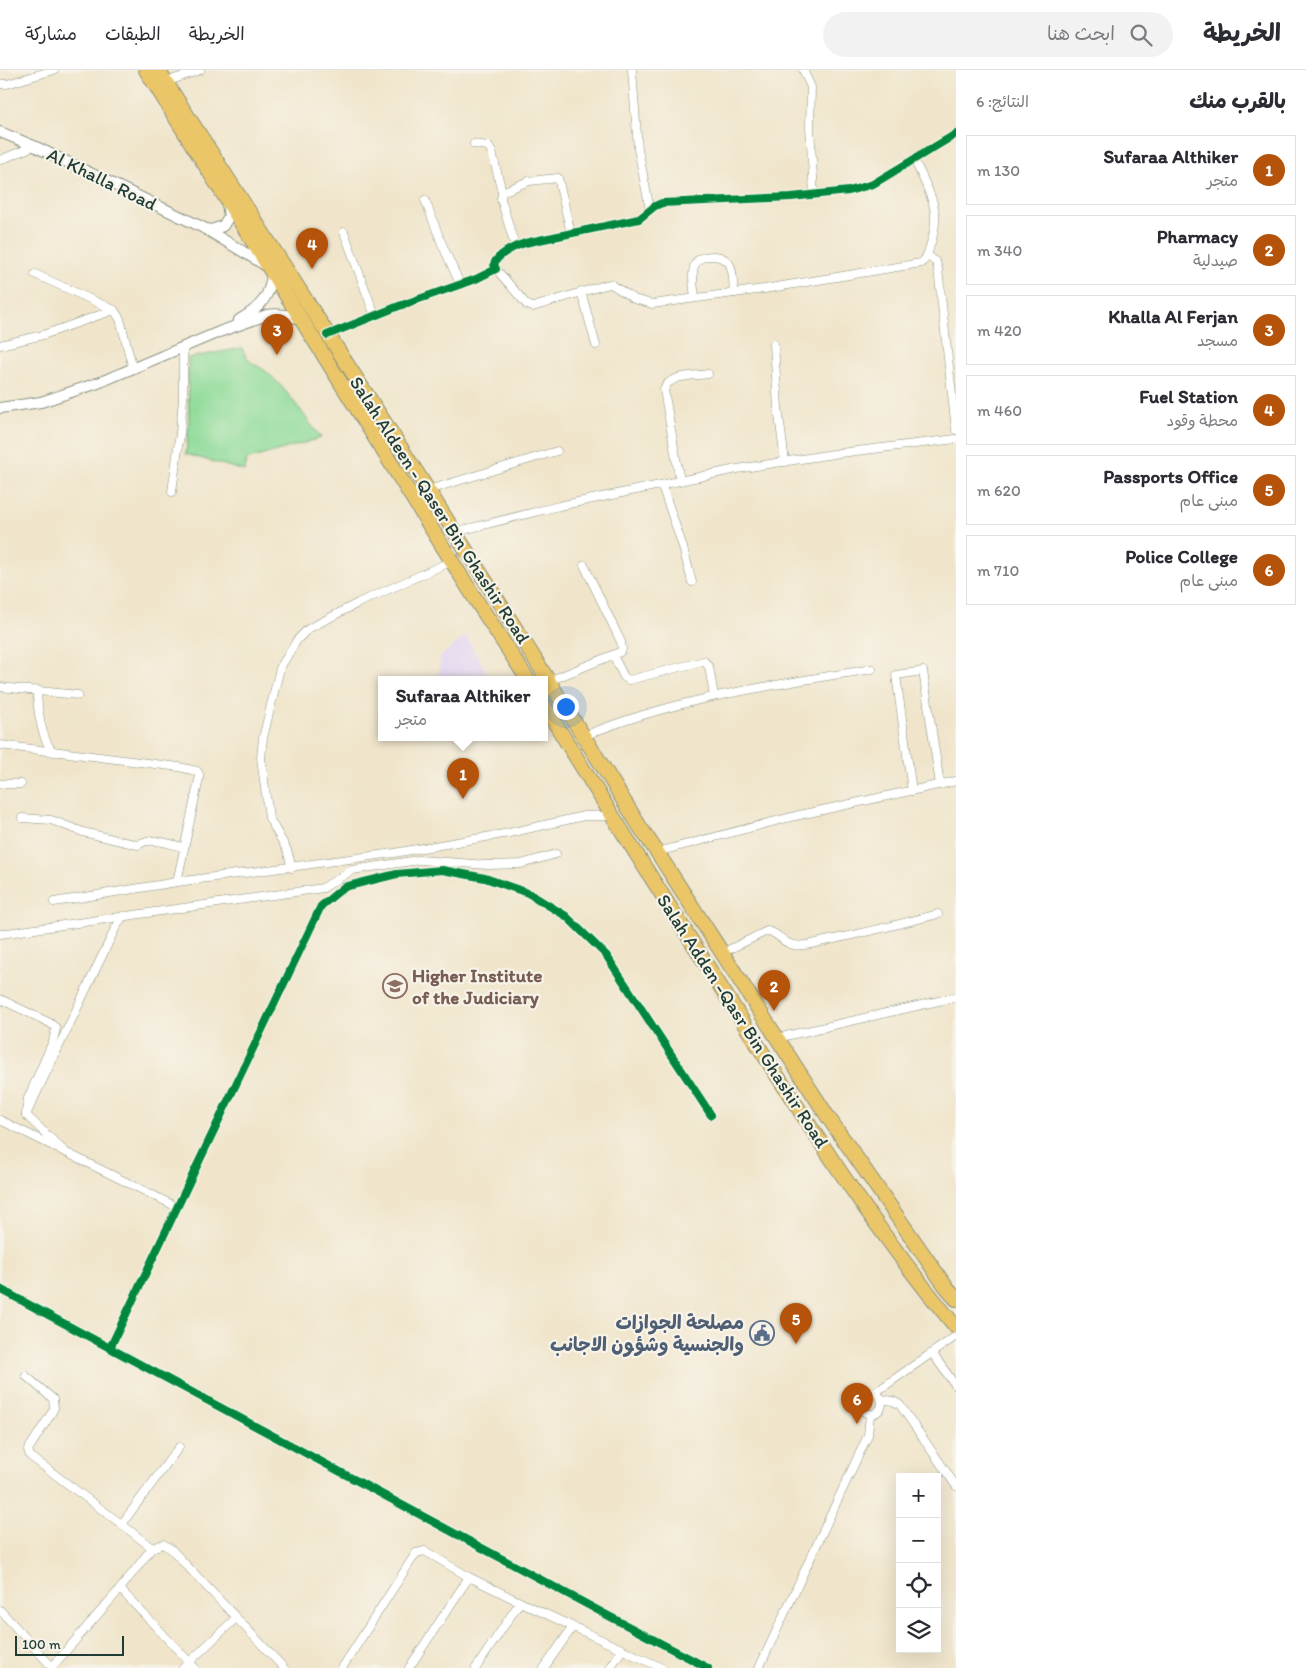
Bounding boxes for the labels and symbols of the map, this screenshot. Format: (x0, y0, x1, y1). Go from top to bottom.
street label: Al Khalla Road (43, 143, 161, 215)
pin: 4 (296, 228, 328, 269)
pin: 3 (261, 314, 293, 355)
street label: Salah Aldeen - Qaser Bin Ghashir Road (345, 372, 535, 648)
your location (553, 694, 579, 720)
pin: 1 (447, 758, 479, 799)
street label: Salah Adden -Qasr Bin Ghashir Road (652, 890, 834, 1153)
place label: Higher Institute of the Judiciary (412, 964, 542, 1009)
pin: 2 (758, 970, 790, 1011)
school or university icon: Higher Institute of the Judiciary (382, 973, 408, 999)
pin: 5 (780, 1303, 812, 1344)
place label: مصلحة الجوازات والجنسية وشؤون الاجانب (550, 1311, 744, 1357)
public building icon: مصلحة الجوازات والجنسية وشؤون الاجانب (749, 1320, 775, 1346)
pin: 6 (841, 1383, 873, 1424)
scale bar (15, 1633, 124, 1656)

